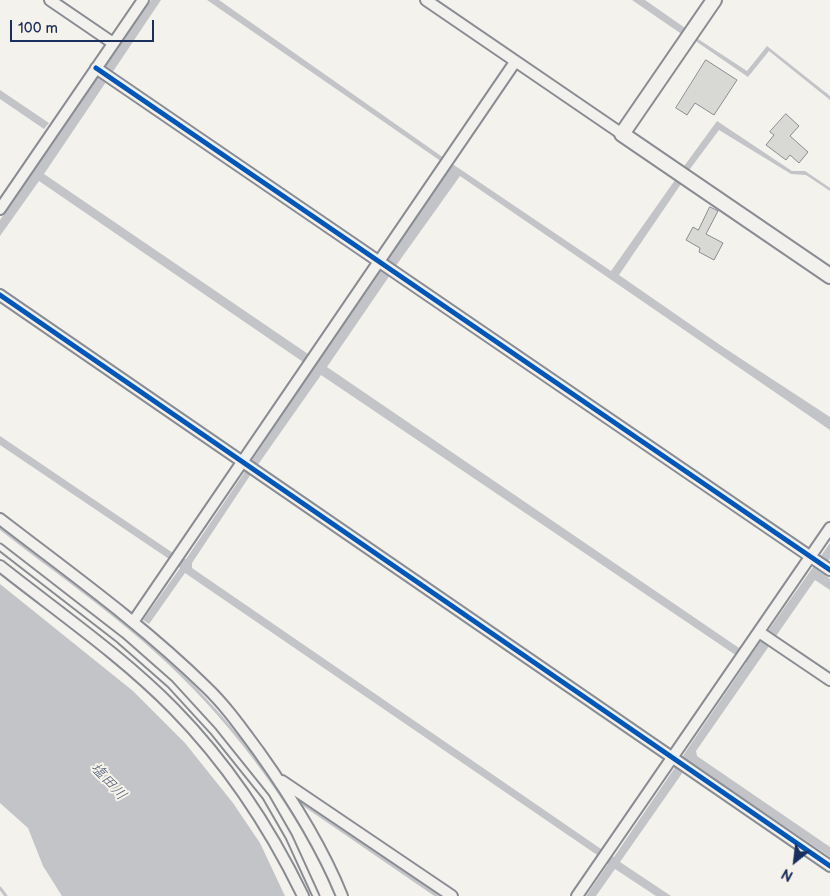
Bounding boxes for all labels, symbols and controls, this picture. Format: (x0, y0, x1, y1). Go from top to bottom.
scale bar (12, 10, 156, 42)
text: 100 m (18, 19, 58, 38)
water label: 塩田川 (86, 759, 130, 805)
north arrow (770, 836, 820, 886)
text: N (779, 865, 796, 885)

